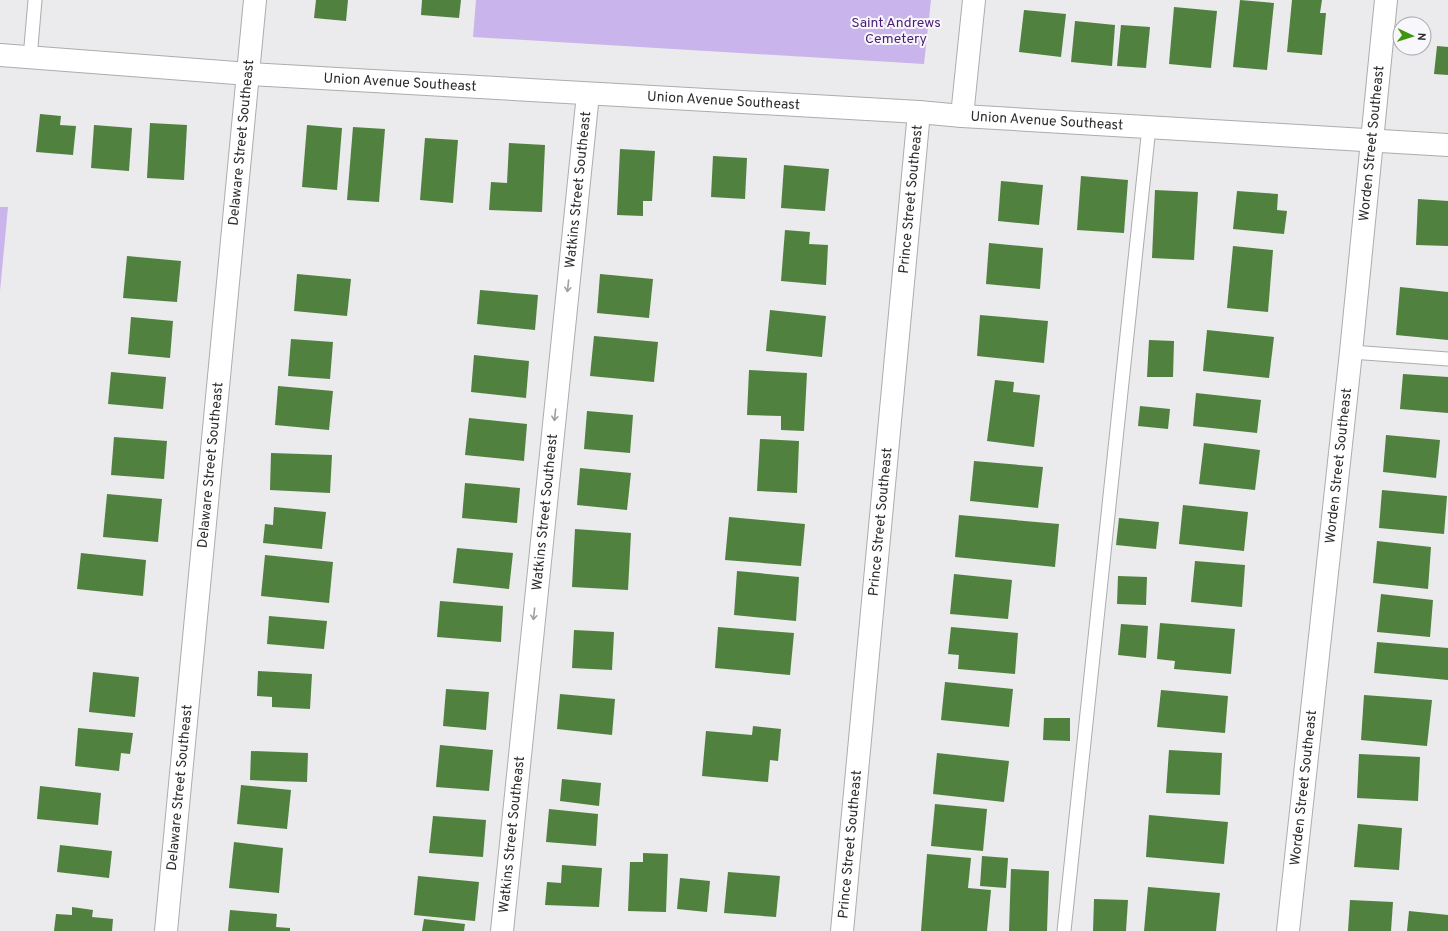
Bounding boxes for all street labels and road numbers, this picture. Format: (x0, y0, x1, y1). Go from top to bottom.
street label: Delaware Street Southeast (225, 59, 258, 226)
street label: Worden Street Southeast (1356, 65, 1388, 222)
street label: Union Avenue Southeast (323, 70, 477, 95)
street label: Union Avenue Southeast (647, 88, 800, 114)
street label: Union Avenue Southeast (970, 108, 1124, 134)
street label: Watkins Street Southeast (562, 111, 595, 269)
street label: Prince Street Southeast (895, 124, 926, 274)
street label: Delaware Street Southeast (194, 381, 227, 549)
street label: Worden Street Southeast (1322, 387, 1356, 544)
street label: Watkins Street Southeast (529, 433, 562, 592)
street label: Prince Street Southeast (865, 447, 896, 597)
street label: Delaware Street Southeast (163, 704, 196, 871)
street label: Worden Street Southeast (1287, 709, 1320, 867)
street label: Watkins Street Southeast (495, 755, 528, 914)
street label: Prince Street Southeast (835, 769, 866, 919)

